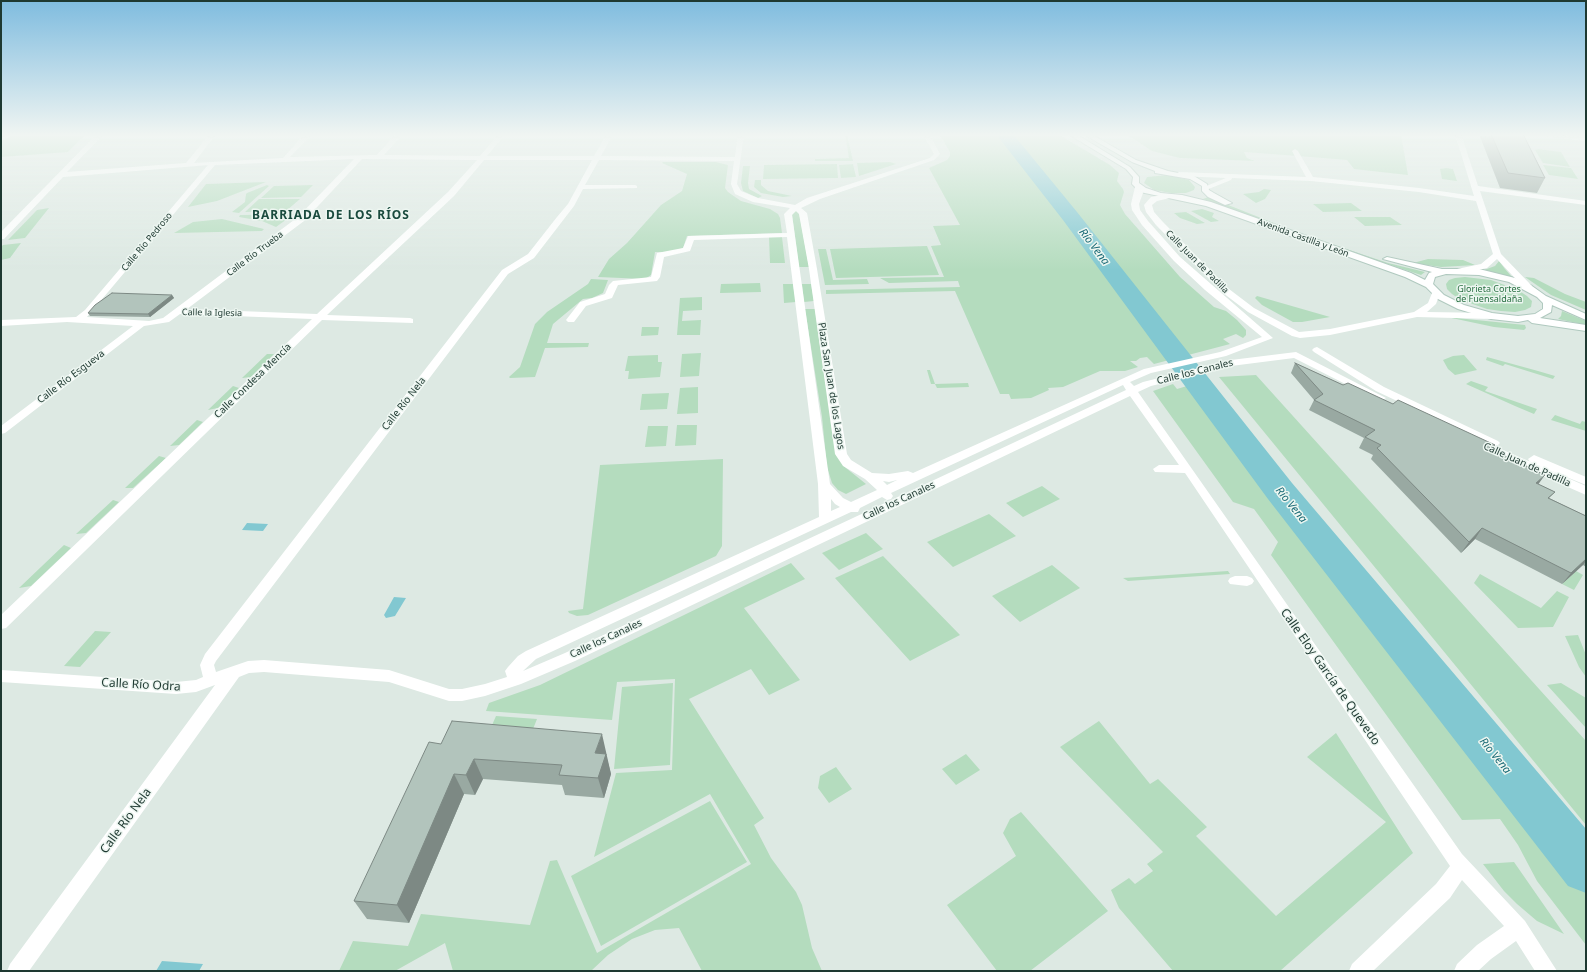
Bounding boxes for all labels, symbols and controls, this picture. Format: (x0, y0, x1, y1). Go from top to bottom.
district label: BARRIADA DE LOS RÍOS (252, 209, 410, 223)
street label: Calle Río Pedroso (119, 210, 175, 274)
street label: Avenida Castilla y León (1256, 216, 1350, 260)
water label: Río Vena (1076, 226, 1112, 268)
street label: Calle Juan de Padilla (1163, 228, 1231, 296)
street label: Calle Río Trueba (225, 229, 285, 279)
park label: Glorieta Cortes de Fuensaldaña (1456, 284, 1522, 305)
street label: Calle la Iglesia (182, 307, 242, 319)
street label: Plaza San Juan de los Lagos (815, 322, 847, 450)
street label: Calle Condesa Mencía (212, 341, 294, 421)
street label: Calle Río Esgueva (35, 348, 107, 406)
street label: Calle los Canales (1156, 357, 1234, 387)
street label: Calle Río Nela (380, 375, 428, 433)
street label: Calle Juan de Padilla (1482, 440, 1572, 490)
street label: Calle los Canales (861, 479, 937, 523)
water label: Río Vena (1273, 484, 1309, 526)
street label: Calle Eloy García de Quevedo (1277, 606, 1383, 748)
street label: Calle los Canales (568, 617, 644, 661)
street label: Calle Río Odra (101, 676, 181, 694)
water label: Río Vena (1477, 735, 1513, 777)
street label: Calle Río Nela (98, 786, 154, 856)

